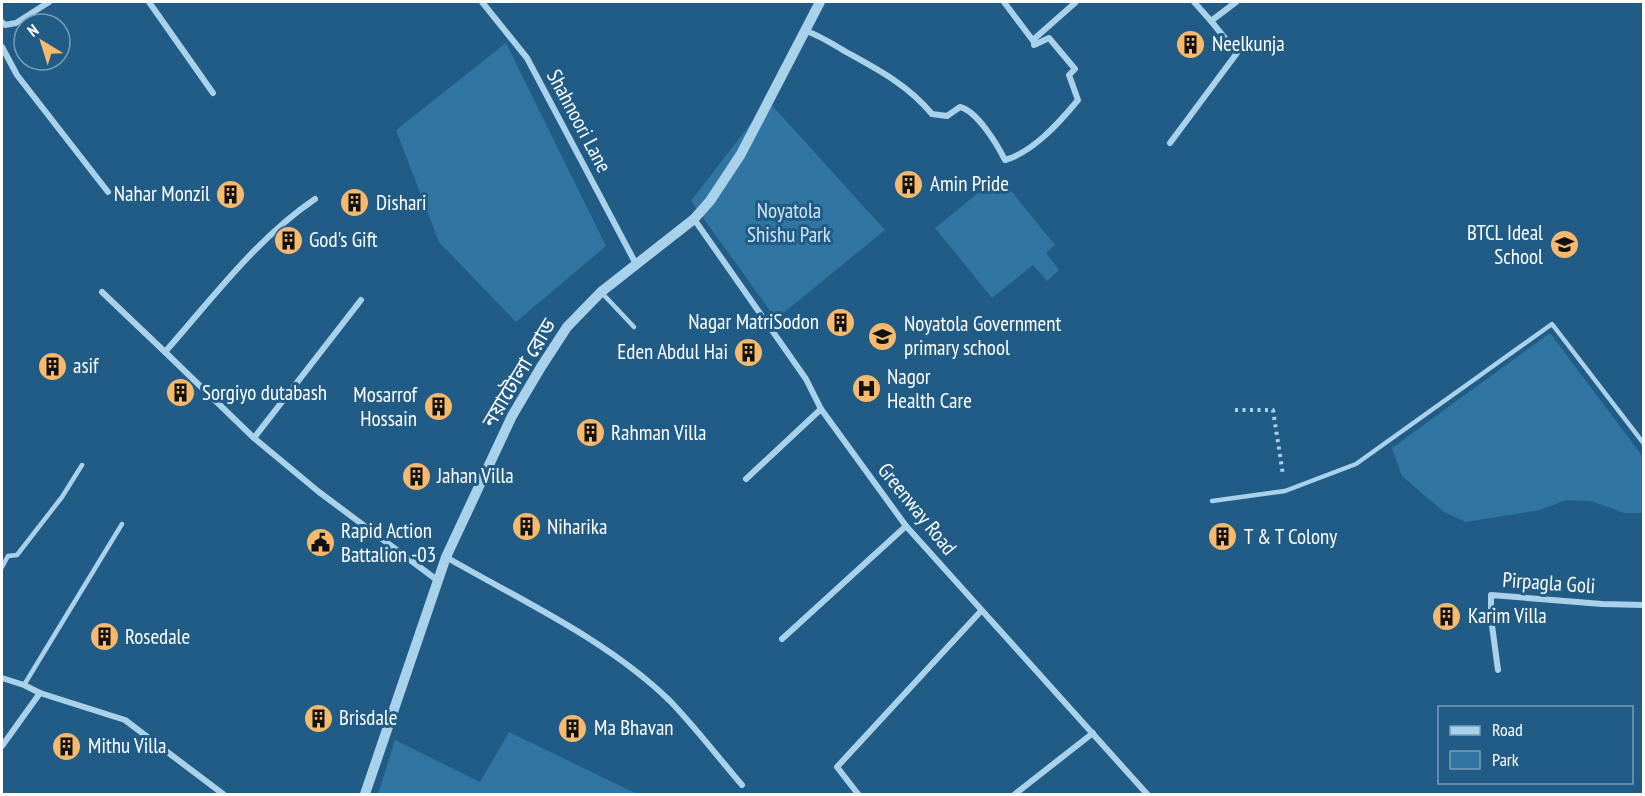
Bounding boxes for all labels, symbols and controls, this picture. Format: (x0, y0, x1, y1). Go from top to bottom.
north arrow (12, 12, 72, 72)
text: N (23, 20, 42, 41)
building icon: Neelkunja (1175, 28, 1207, 60)
place label: Neelkunja (1212, 30, 1285, 57)
street label: Shahnoori Lane (541, 65, 618, 177)
building icon: Amin Pride (893, 168, 925, 200)
place label: Amin Pride (930, 170, 1009, 197)
building icon: Nahar Monzil (215, 178, 247, 210)
place label: Nahar Monzil (114, 180, 210, 207)
building icon: Dishari (339, 187, 371, 219)
place label: Dishari (376, 189, 427, 216)
park label: Noyatola Shishu Park (747, 197, 831, 248)
place label: BTCL Ideal School (1467, 219, 1543, 270)
building icon: God's Gift (272, 224, 304, 256)
place label: God's Gift (309, 226, 378, 253)
school or university icon: BTCL Ideal School (1548, 229, 1580, 261)
building icon: Nagar MatriSodon (824, 306, 856, 338)
place label: Nagar MatriSodon (688, 308, 819, 335)
place label: Noyatola Government primary school (904, 310, 1061, 361)
street label: নয়াটোলা রোড (475, 313, 562, 433)
school or university icon: Noyatola Government primary school (867, 320, 899, 352)
building icon: Eden Abdul Hai (733, 336, 765, 368)
place label: Eden Abdul Hai (617, 338, 728, 365)
building icon: asif (36, 350, 68, 382)
place label: asif (73, 352, 99, 379)
place label: Nagor Health Care (887, 363, 972, 414)
hospital icon: Nagor Health Care (850, 373, 882, 405)
building icon: Sorgiyo dutabash (165, 377, 197, 409)
place label: Sorgiyo dutabash (202, 379, 327, 406)
place label: Mosarrof Hossain (353, 381, 418, 432)
building icon: Mosarrof Hossain (422, 391, 454, 423)
building icon: Rahman Villa (574, 417, 606, 449)
place label: Rahman Villa (611, 419, 706, 446)
street label: Greenway Road (872, 457, 963, 560)
building icon: Jahan Villa (400, 460, 432, 492)
place label: Jahan Villa (436, 462, 514, 489)
building icon: Niharika (510, 511, 542, 543)
place label: Niharika (547, 513, 607, 540)
place label: Rapid Action Battalion -03 (341, 517, 436, 568)
building icon: T & T Colony (1207, 521, 1239, 553)
place label: T & T Colony (1244, 523, 1337, 550)
public building icon: Rapid Action Battalion -03 (304, 527, 336, 559)
street label: Pirpagla Goli (1502, 566, 1596, 599)
building icon: Karim Villa (1431, 600, 1463, 632)
place label: Karim Villa (1468, 602, 1547, 629)
building icon: Rosedale (88, 621, 120, 653)
place label: Rosedale (125, 623, 190, 650)
building icon: Brisdale (302, 702, 334, 734)
place label: Brisdale (339, 704, 397, 731)
legend (1438, 706, 1633, 784)
building icon: Ma Bhavan (557, 712, 589, 744)
place label: Ma Bhavan (594, 714, 674, 741)
text: Road (1492, 718, 1523, 741)
building icon: Mithu Villa (51, 730, 83, 762)
place label: Mithu Villa (88, 732, 166, 759)
text: Park (1492, 748, 1519, 771)

